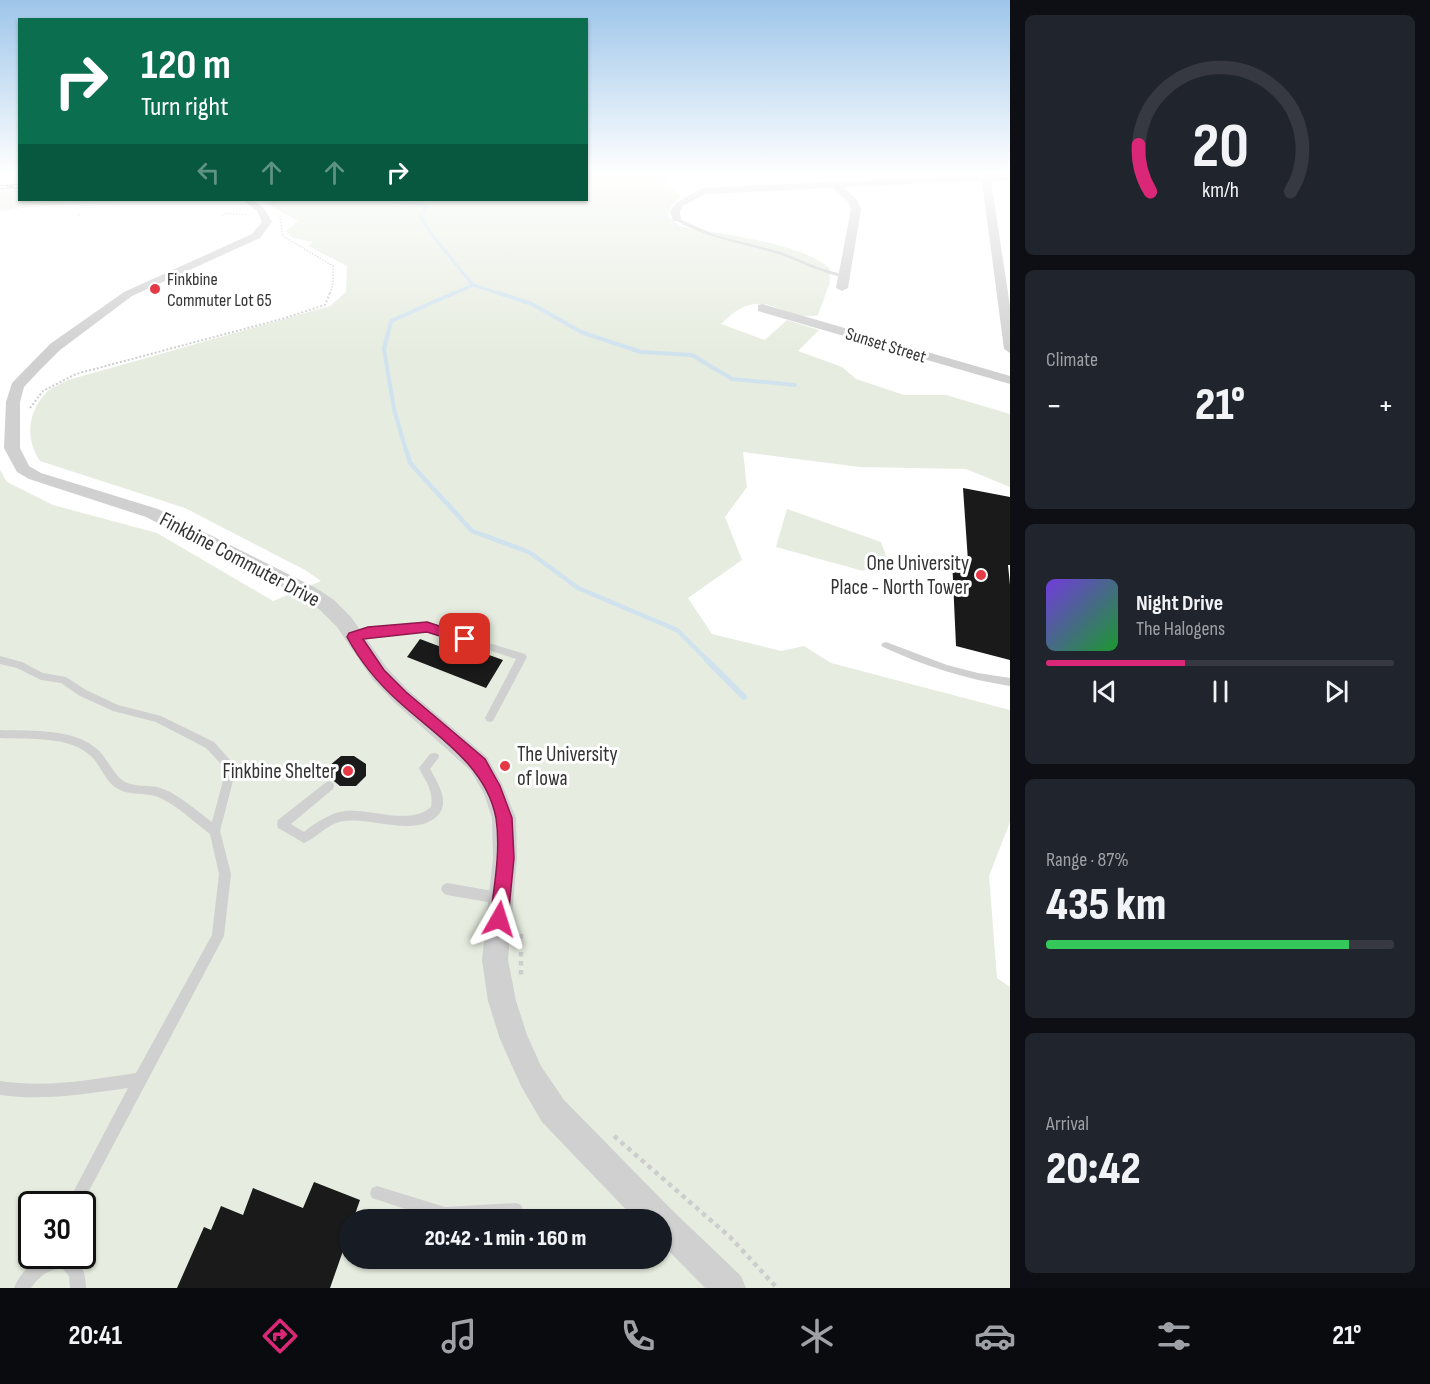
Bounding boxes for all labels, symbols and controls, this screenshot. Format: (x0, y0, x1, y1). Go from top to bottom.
text: 120 m (141, 40, 231, 91)
icon: right (42, 42, 120, 120)
text: Turn right (141, 91, 228, 123)
text: 20 (1191, 110, 1249, 185)
icon: left (192, 156, 225, 189)
icon: ahead (255, 156, 288, 189)
icon: ahead (318, 156, 351, 189)
icon: right (381, 156, 414, 189)
text: km/h (1201, 178, 1239, 203)
place label: Finkbine Commuter Lot 65 (167, 269, 272, 311)
marker: Finkbine Commuter Lot 65 (148, 282, 162, 296)
street label: Sunset Street (843, 323, 929, 368)
text: Climate (1046, 348, 1098, 372)
text: 21° (1195, 378, 1245, 433)
text: − (1046, 386, 1062, 426)
text: + (1378, 386, 1394, 426)
street label: Finkbine Commuter Drive (155, 507, 324, 612)
place label: One University Place - North Tower (831, 551, 969, 600)
marker: One University Place - North Tower (974, 568, 988, 582)
text: Night Drive (1136, 590, 1223, 617)
pin (439, 613, 490, 664)
text: The Halogens (1136, 617, 1225, 641)
icon: arrive (448, 622, 481, 655)
icon: previous (1088, 675, 1121, 708)
icon: pause (1204, 675, 1237, 708)
icon: next (1320, 675, 1353, 708)
place label: The University of Iowa (517, 742, 618, 791)
place label: Finkbine Shelter (222, 759, 336, 784)
marker: The University of Iowa (498, 759, 512, 773)
marker: Finkbine Shelter (341, 764, 355, 778)
text: Range · 87% (1046, 848, 1129, 872)
text: 435 km (1046, 878, 1166, 933)
position arrow (467, 887, 531, 951)
text: Arrival (1046, 1112, 1089, 1136)
text: 20:42 (1046, 1142, 1141, 1197)
speed limit sign: 30 (18, 1191, 96, 1269)
text: 20:42 · 1 min · 160 m (425, 1225, 586, 1252)
icon: directions (259, 1315, 301, 1357)
icon: music (438, 1315, 480, 1357)
icon: phone (617, 1315, 659, 1357)
icon: climate (796, 1315, 838, 1357)
icon: car (974, 1315, 1016, 1357)
icon: filters (1153, 1315, 1195, 1357)
text: 20:41 (68, 1320, 122, 1352)
text: 21° (1332, 1320, 1362, 1352)

